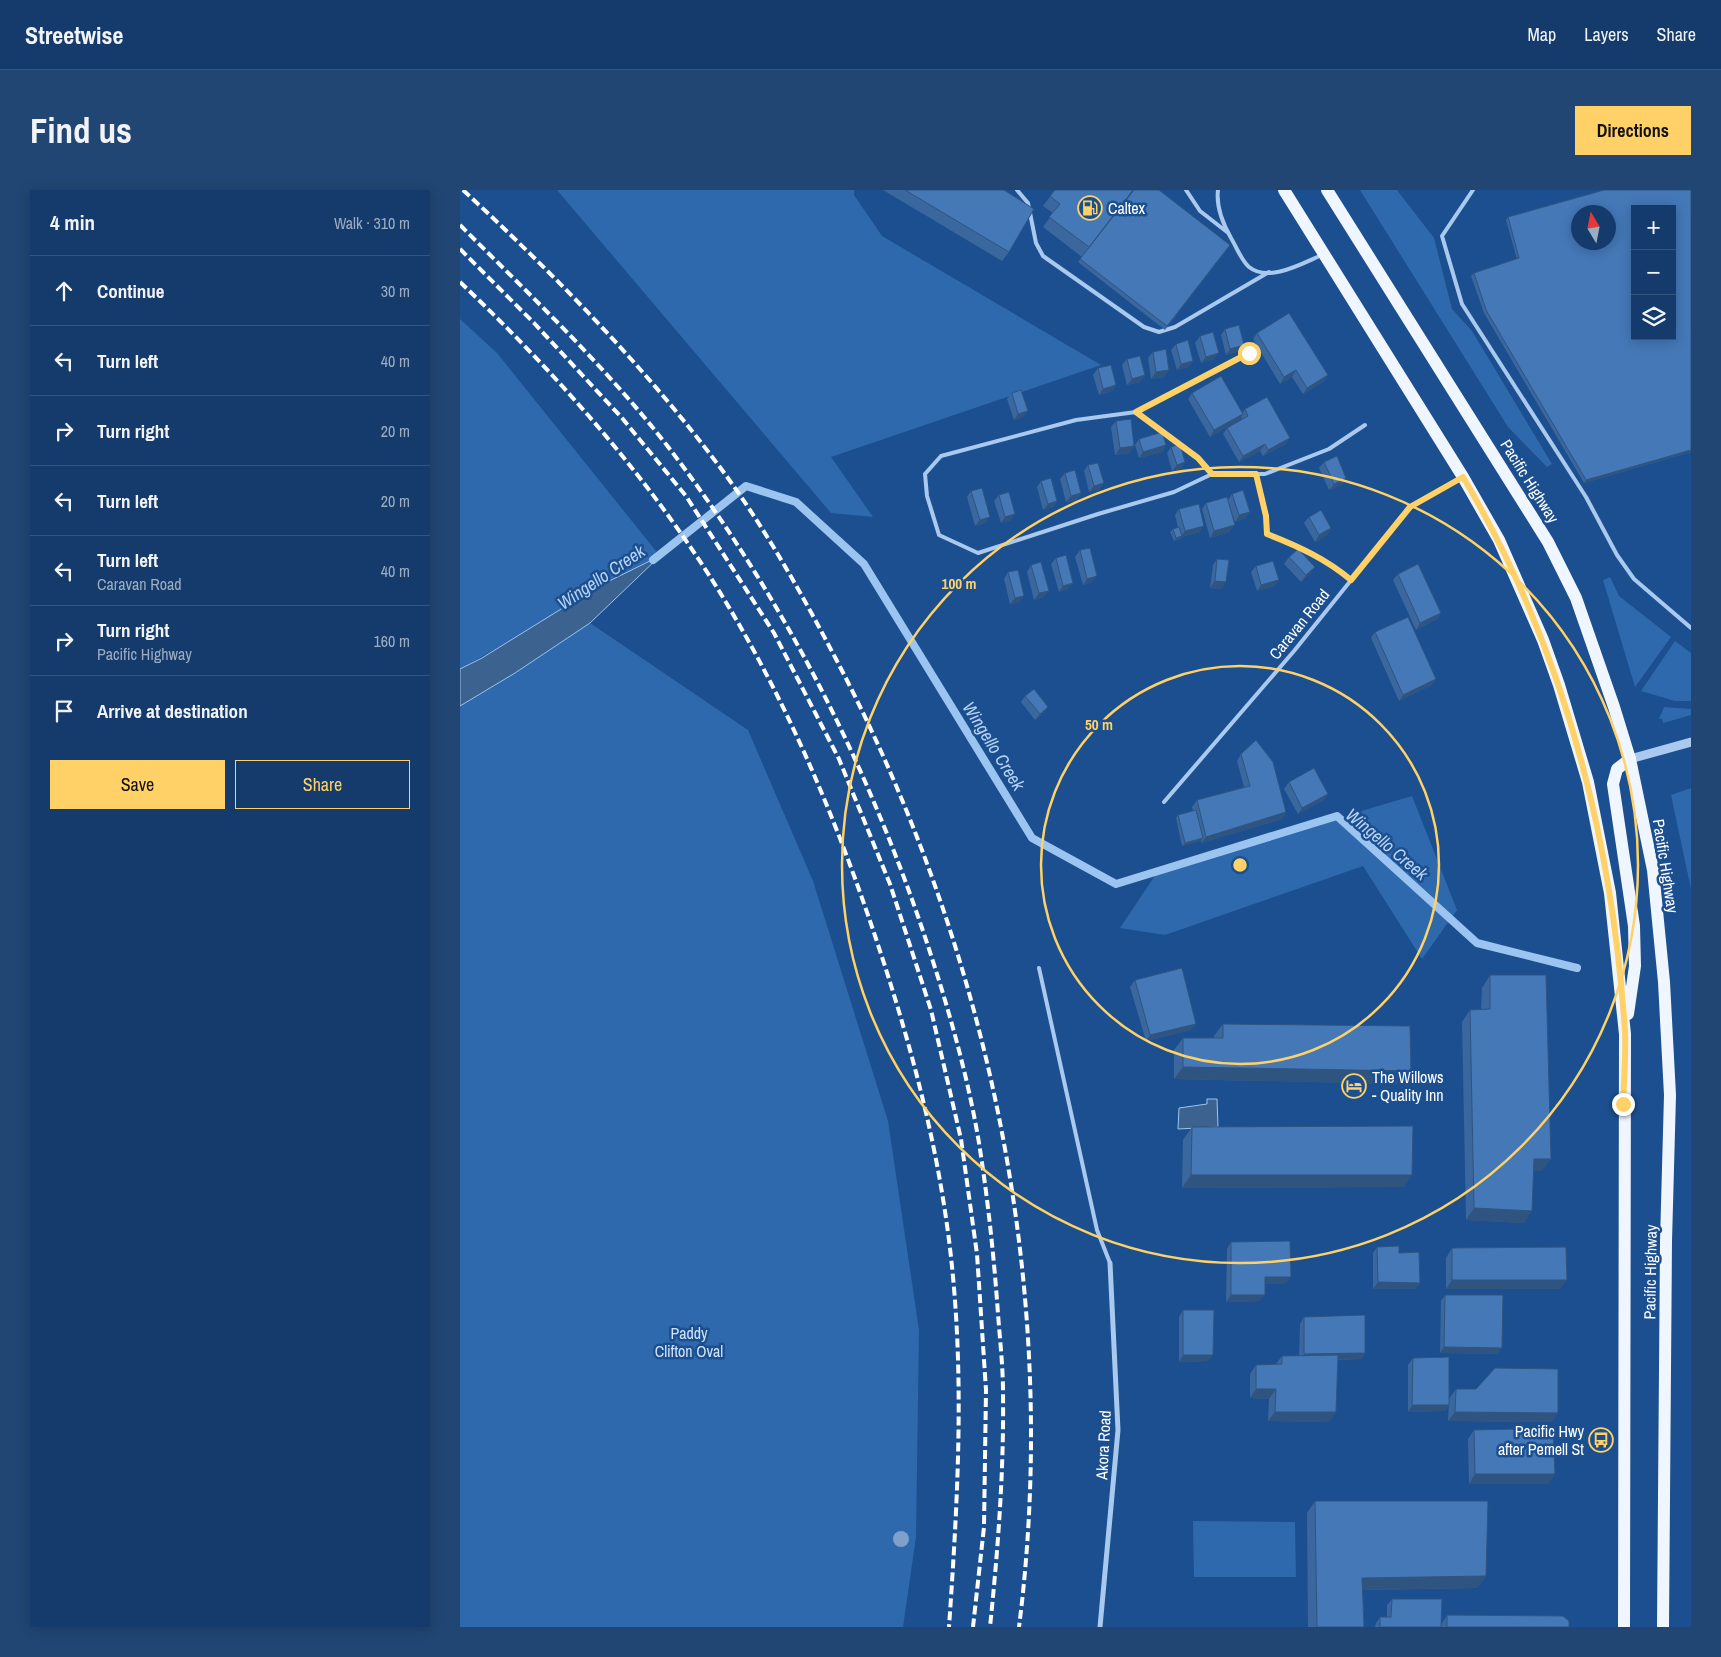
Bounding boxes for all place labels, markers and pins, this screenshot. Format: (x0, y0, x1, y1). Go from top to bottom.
fuel station icon: Caltex (1077, 195, 1103, 221)
place label: Caltex (1108, 197, 1146, 219)
centre of rings (1231, 856, 1249, 874)
place label: The Willows - Quality Inn (1372, 1066, 1443, 1106)
hotel icon: The Willows - Quality Inn (1341, 1073, 1367, 1099)
place label: Pacific Hwy after Pemell St (1498, 1420, 1584, 1460)
bus stop icon: Pacific Hwy after Pemell St (1588, 1427, 1614, 1453)

